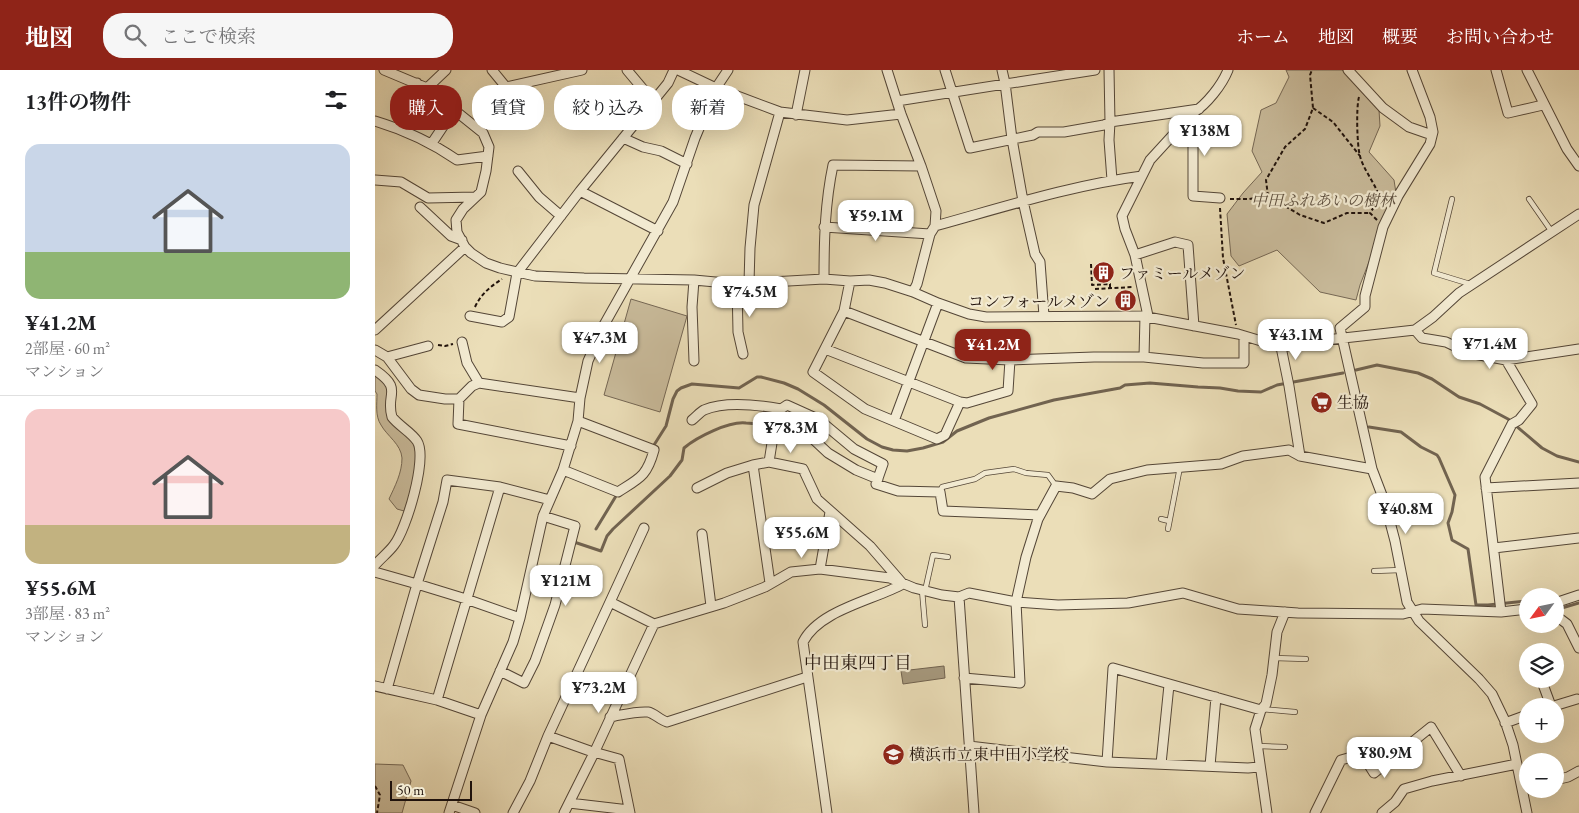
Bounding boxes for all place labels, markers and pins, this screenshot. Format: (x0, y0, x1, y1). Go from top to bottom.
pin: ¥138M (1170, 114, 1240, 157)
pin: ¥59.1M (835, 200, 917, 242)
building icon: ファミールメゾン (1091, 261, 1115, 285)
place label: ファミールメゾン (1119, 263, 1245, 284)
pin: ¥74.5M (709, 276, 791, 318)
building icon: コンフォールメゾン (1114, 289, 1138, 313)
place label: コンフォールメゾン (968, 291, 1110, 312)
pin: ¥43.1M (1255, 318, 1337, 361)
pin: ¥47.3M (559, 322, 641, 364)
pin: ¥41.2M (952, 328, 1034, 371)
pin: ¥71.4M (1449, 328, 1531, 370)
supermarket icon: 生協 (1309, 390, 1333, 414)
place label: 生協 (1337, 392, 1369, 413)
pin: ¥78.3M (750, 412, 832, 454)
pin: ¥40.8M (1365, 492, 1447, 535)
pin: ¥55.6M (761, 516, 843, 559)
pin: ¥121M (531, 564, 601, 607)
pin: ¥73.2M (558, 672, 640, 714)
pin: ¥80.9M (1344, 736, 1426, 779)
school or university icon: 横浜市立東中田小学校 (881, 742, 905, 766)
place label: 横浜市立東中田小学校 (909, 744, 1069, 765)

